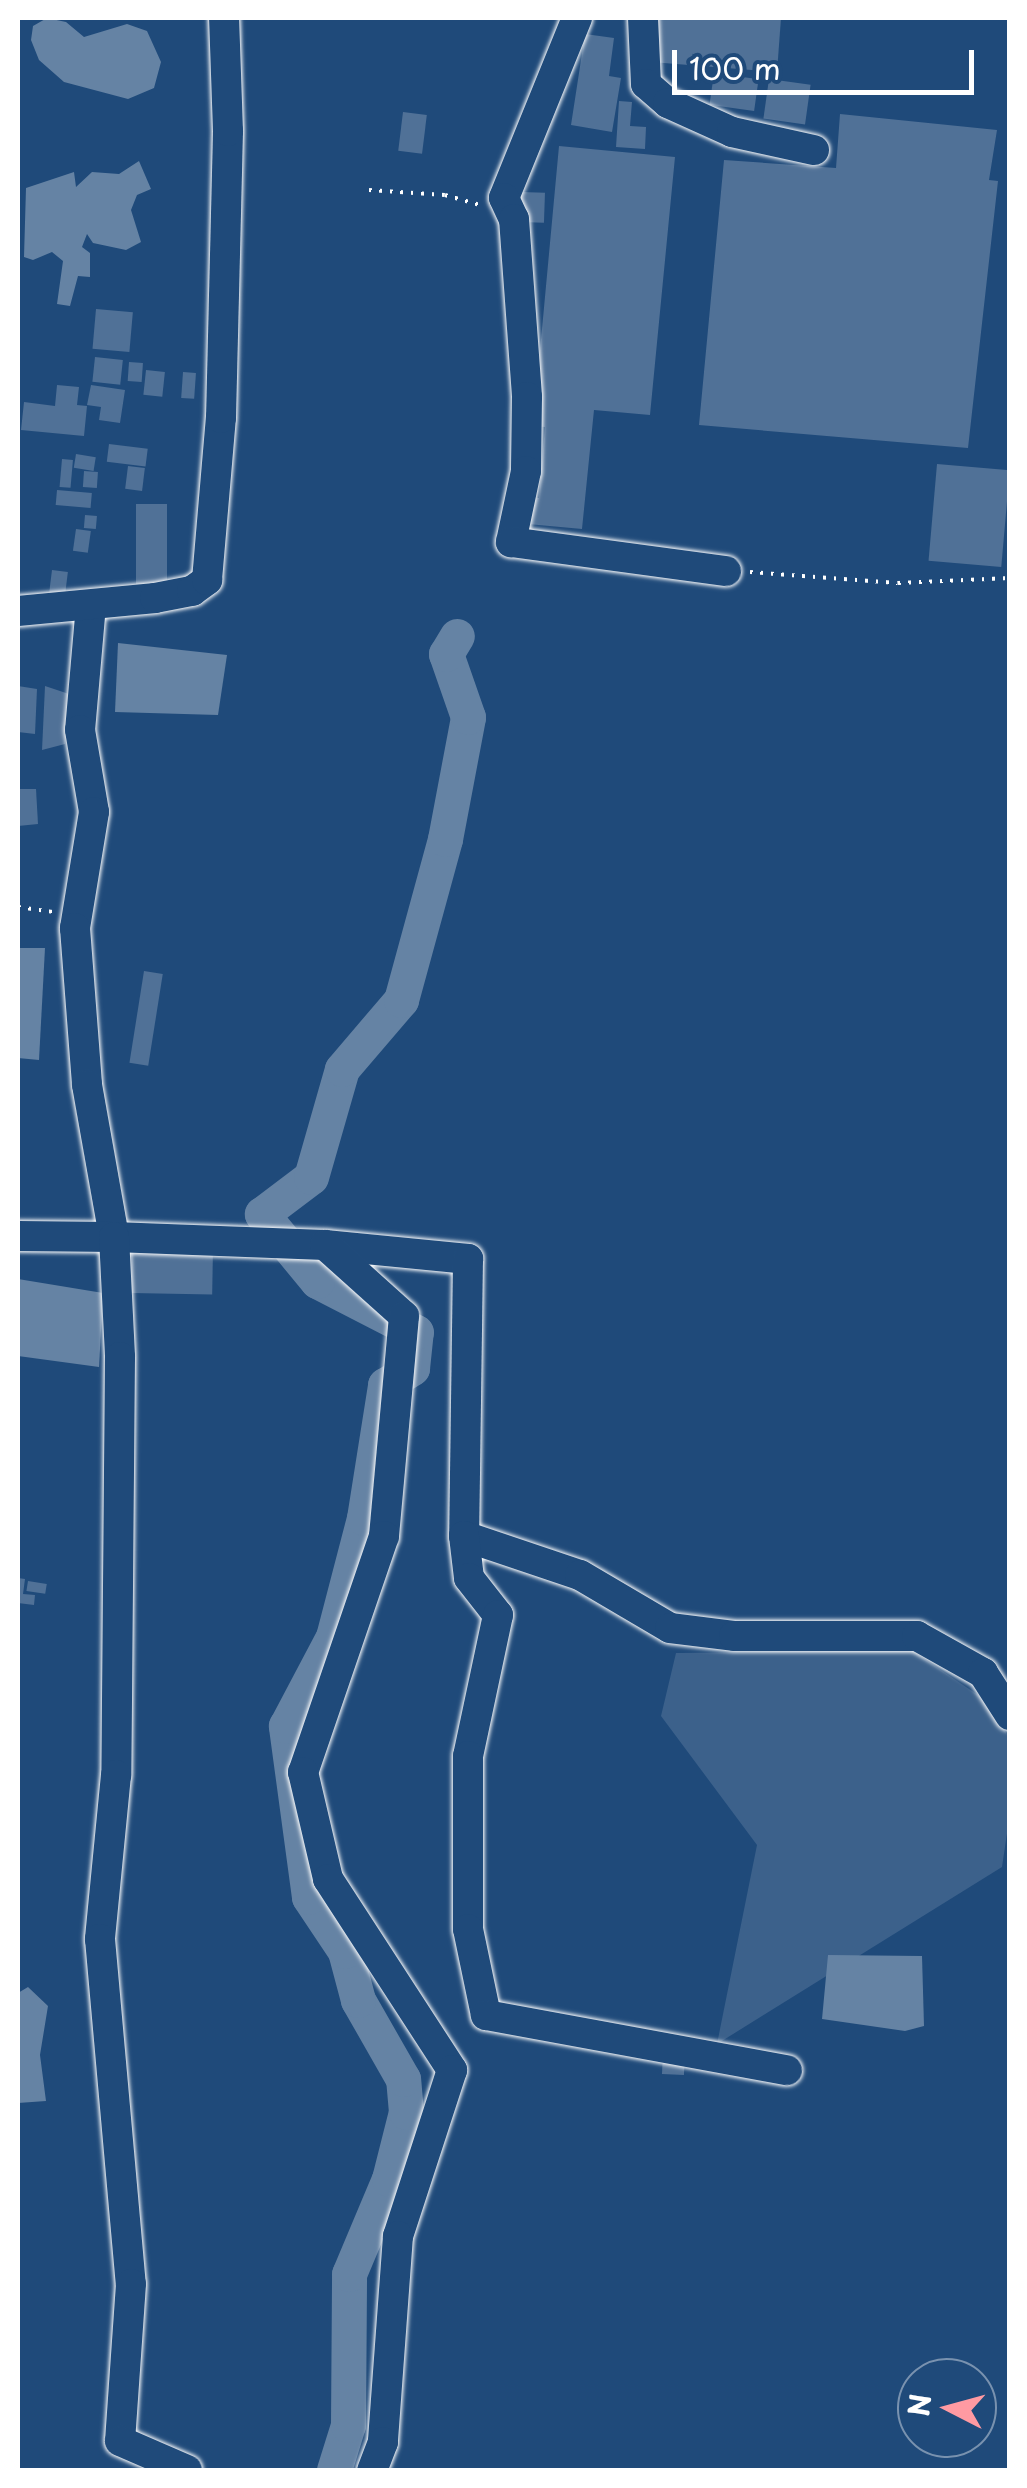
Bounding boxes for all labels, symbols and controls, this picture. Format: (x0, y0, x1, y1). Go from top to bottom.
scale bar (677, 30, 980, 92)
text: 100 m (689, 45, 781, 90)
north arrow (897, 2358, 997, 2458)
text: N (896, 2392, 941, 2418)

